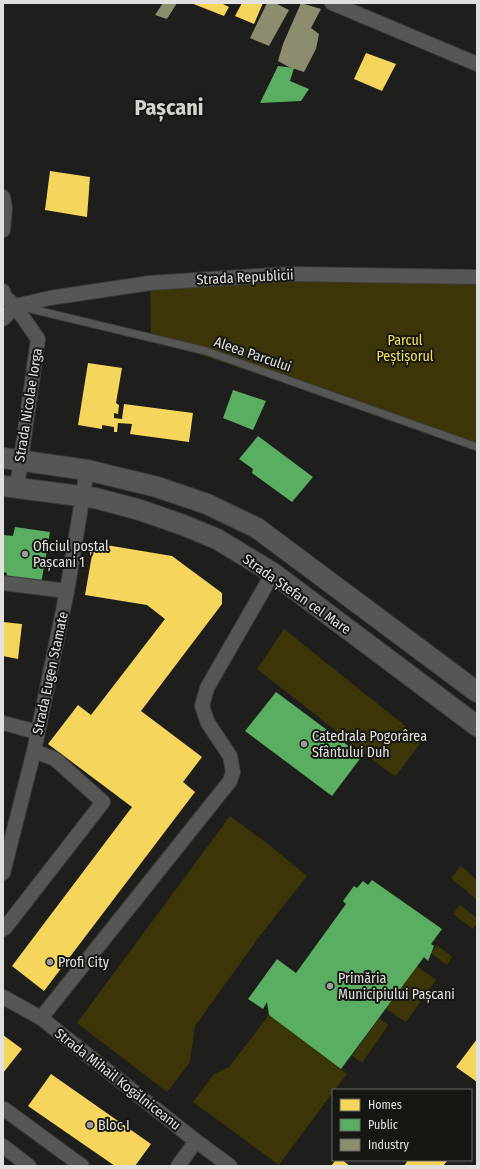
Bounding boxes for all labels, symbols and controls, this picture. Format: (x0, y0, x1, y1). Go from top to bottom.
district label: Pașcani (135, 94, 203, 122)
street label: Strada Republicii (196, 266, 294, 289)
park label: Parcul Peștișorul (376, 332, 434, 366)
street label: Aleea Parcului (212, 333, 294, 376)
street label: Strada Nicolae Iorga (11, 347, 46, 463)
place label: Oficiul poștal Pașcani 1 (33, 538, 109, 572)
marker: Oficiul poștal Pașcani 1 (20, 549, 30, 559)
street label: Strada Ștefan cel Mare (239, 551, 354, 639)
street label: Strada Eugen Stamate (29, 610, 72, 736)
place label: Catedrala Pogorârea Sfântului Duh (312, 728, 427, 761)
marker: Catedrala Pogorârea Sfântului Duh (299, 739, 309, 749)
place label: Profi City (58, 954, 110, 971)
marker: Profi City (45, 957, 55, 967)
place label: Primăria Municipiului Pașcani (338, 970, 455, 1004)
marker: Primăria Municipiului Pașcani (325, 981, 335, 991)
street label: Strada Mihail Kogălniceanu (51, 1025, 184, 1134)
legend (332, 1089, 472, 1161)
text: Homes (368, 1098, 402, 1112)
place label: Bloc I (98, 1117, 130, 1134)
text: Public (368, 1118, 398, 1132)
marker: Bloc I (85, 1120, 95, 1130)
text: Industry (368, 1138, 409, 1152)

